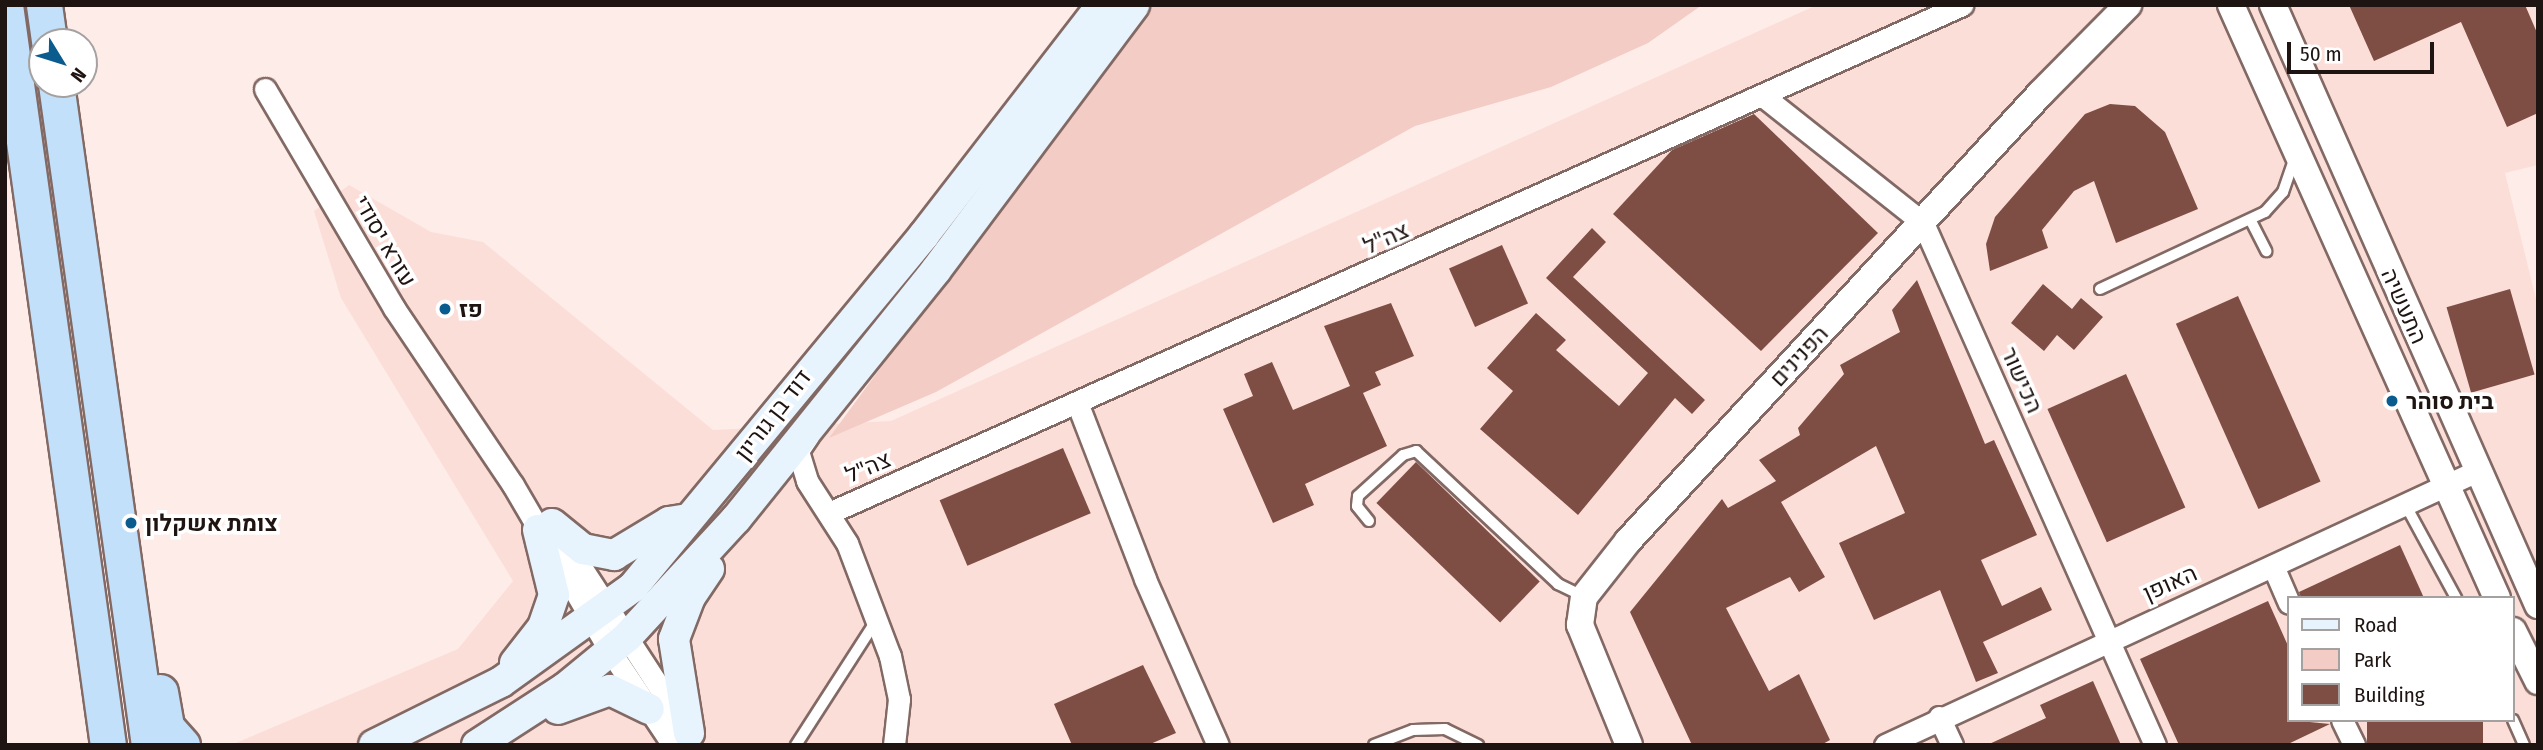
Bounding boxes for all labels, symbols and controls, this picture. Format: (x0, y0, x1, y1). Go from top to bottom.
north arrow (28, 28, 98, 98)
scale bar (2291, 28, 2438, 72)
text: 50 m (2300, 41, 2342, 67)
text: N (66, 63, 91, 87)
street label: עזרא יסודי (348, 191, 422, 291)
street label: צה"ל (1359, 216, 1413, 260)
street label: התעשיה (2375, 264, 2433, 348)
place label: פז (459, 295, 483, 323)
marker: פז (437, 301, 453, 317)
street label: הפנינים (1764, 320, 1834, 392)
street label: הכישור (1995, 343, 2049, 417)
street label: דוד בן גוריון (729, 364, 817, 466)
place label: בית סוהר (2406, 387, 2494, 415)
marker: בית סוהר (2384, 393, 2400, 409)
street label: צה"ל (841, 445, 895, 489)
place label: צומת אשקלון (145, 509, 278, 537)
marker: צומת אשקלון (123, 515, 139, 531)
street label: האופן (2139, 559, 2201, 607)
legend (2288, 596, 2515, 722)
text: Road (2354, 612, 2398, 638)
text: Park (2354, 647, 2391, 673)
text: Building (2354, 682, 2425, 708)

